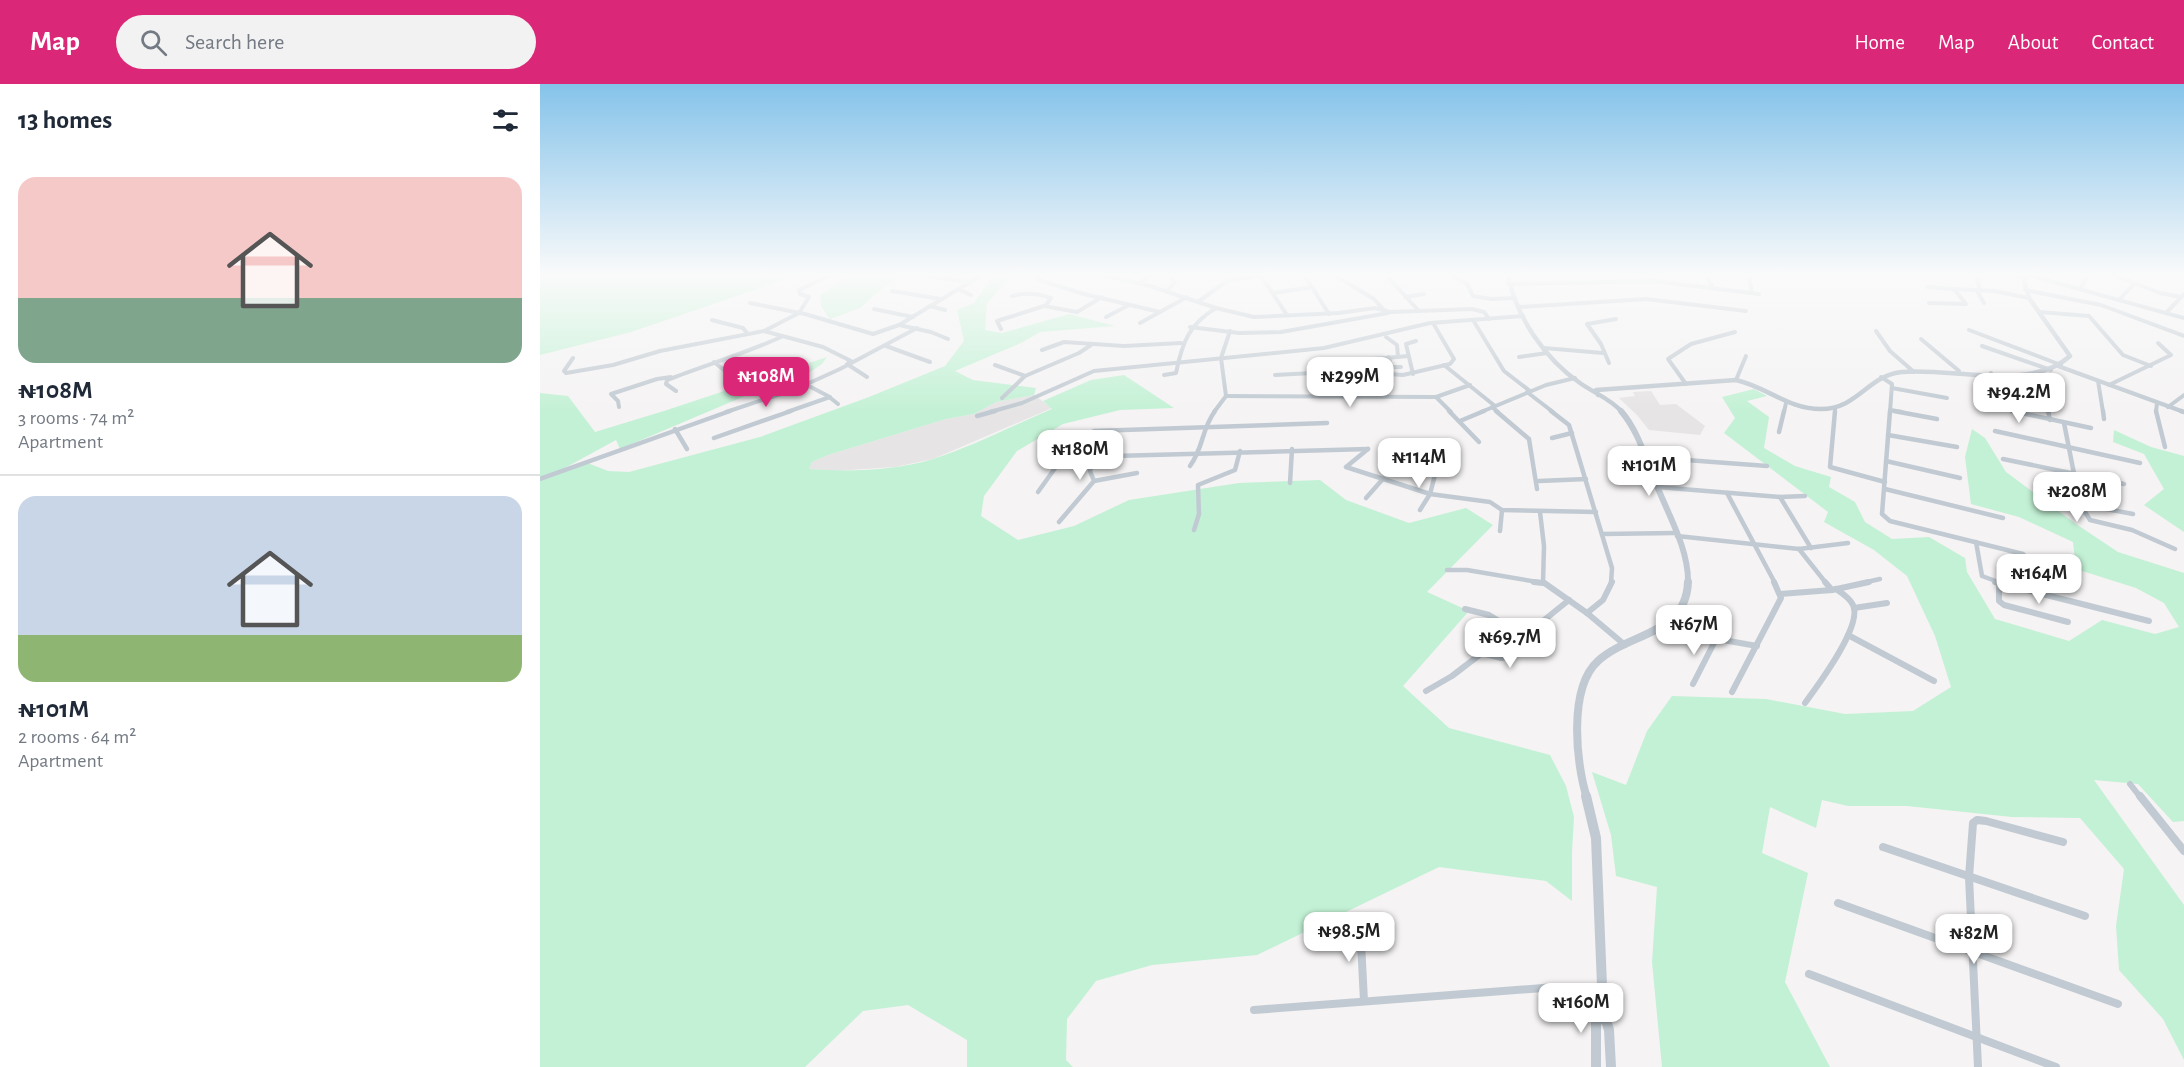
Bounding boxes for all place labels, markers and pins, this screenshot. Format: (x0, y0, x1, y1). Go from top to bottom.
pin: ₦108M (724, 357, 808, 408)
pin: ₦299M (1308, 357, 1392, 408)
pin: ₦94.2M (1970, 373, 2068, 424)
pin: ₦180M (1038, 430, 1122, 481)
pin: ₦114M (1377, 438, 1461, 489)
pin: ₦101M (1607, 446, 1691, 497)
pin: ₦208M (2035, 472, 2119, 523)
pin: ₦164M (1997, 554, 2081, 605)
pin: ₦67M (1658, 605, 1730, 656)
pin: ₦69.7M (1461, 618, 1559, 669)
pin: ₦98.5M (1300, 912, 1398, 963)
pin: ₦82M (1938, 914, 2010, 965)
pin: ₦160M (1539, 983, 1623, 1034)

